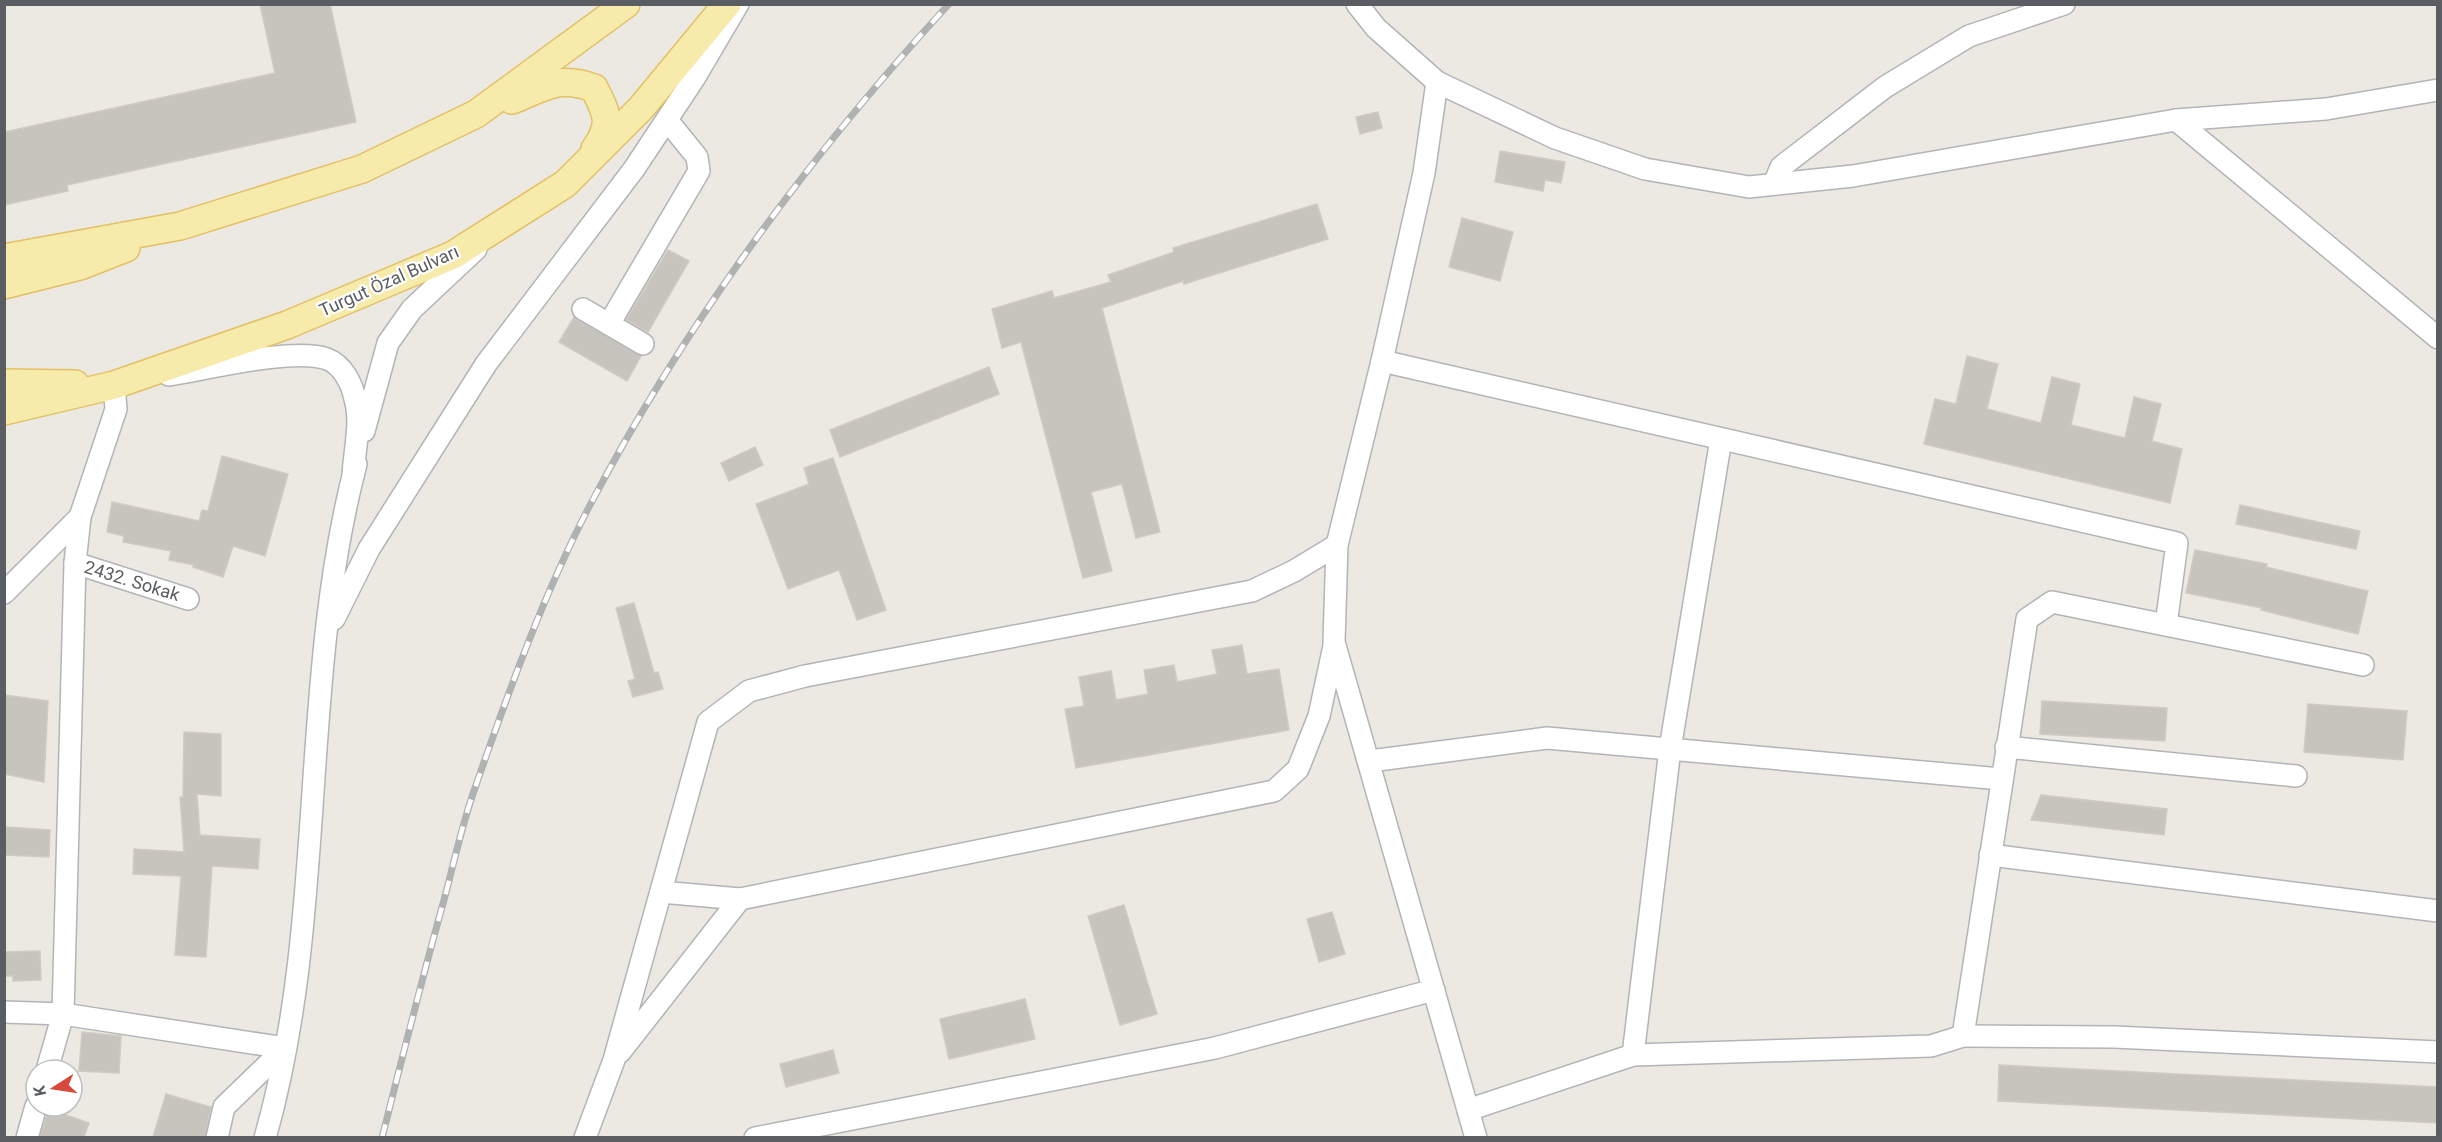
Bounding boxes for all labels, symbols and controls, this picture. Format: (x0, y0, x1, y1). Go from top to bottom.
street label: Turgut Özal Bulvarı (316, 240, 462, 321)
street label: 2432. Sokak (82, 556, 183, 605)
north arrow (24, 1058, 84, 1118)
text: K (29, 1083, 50, 1098)

